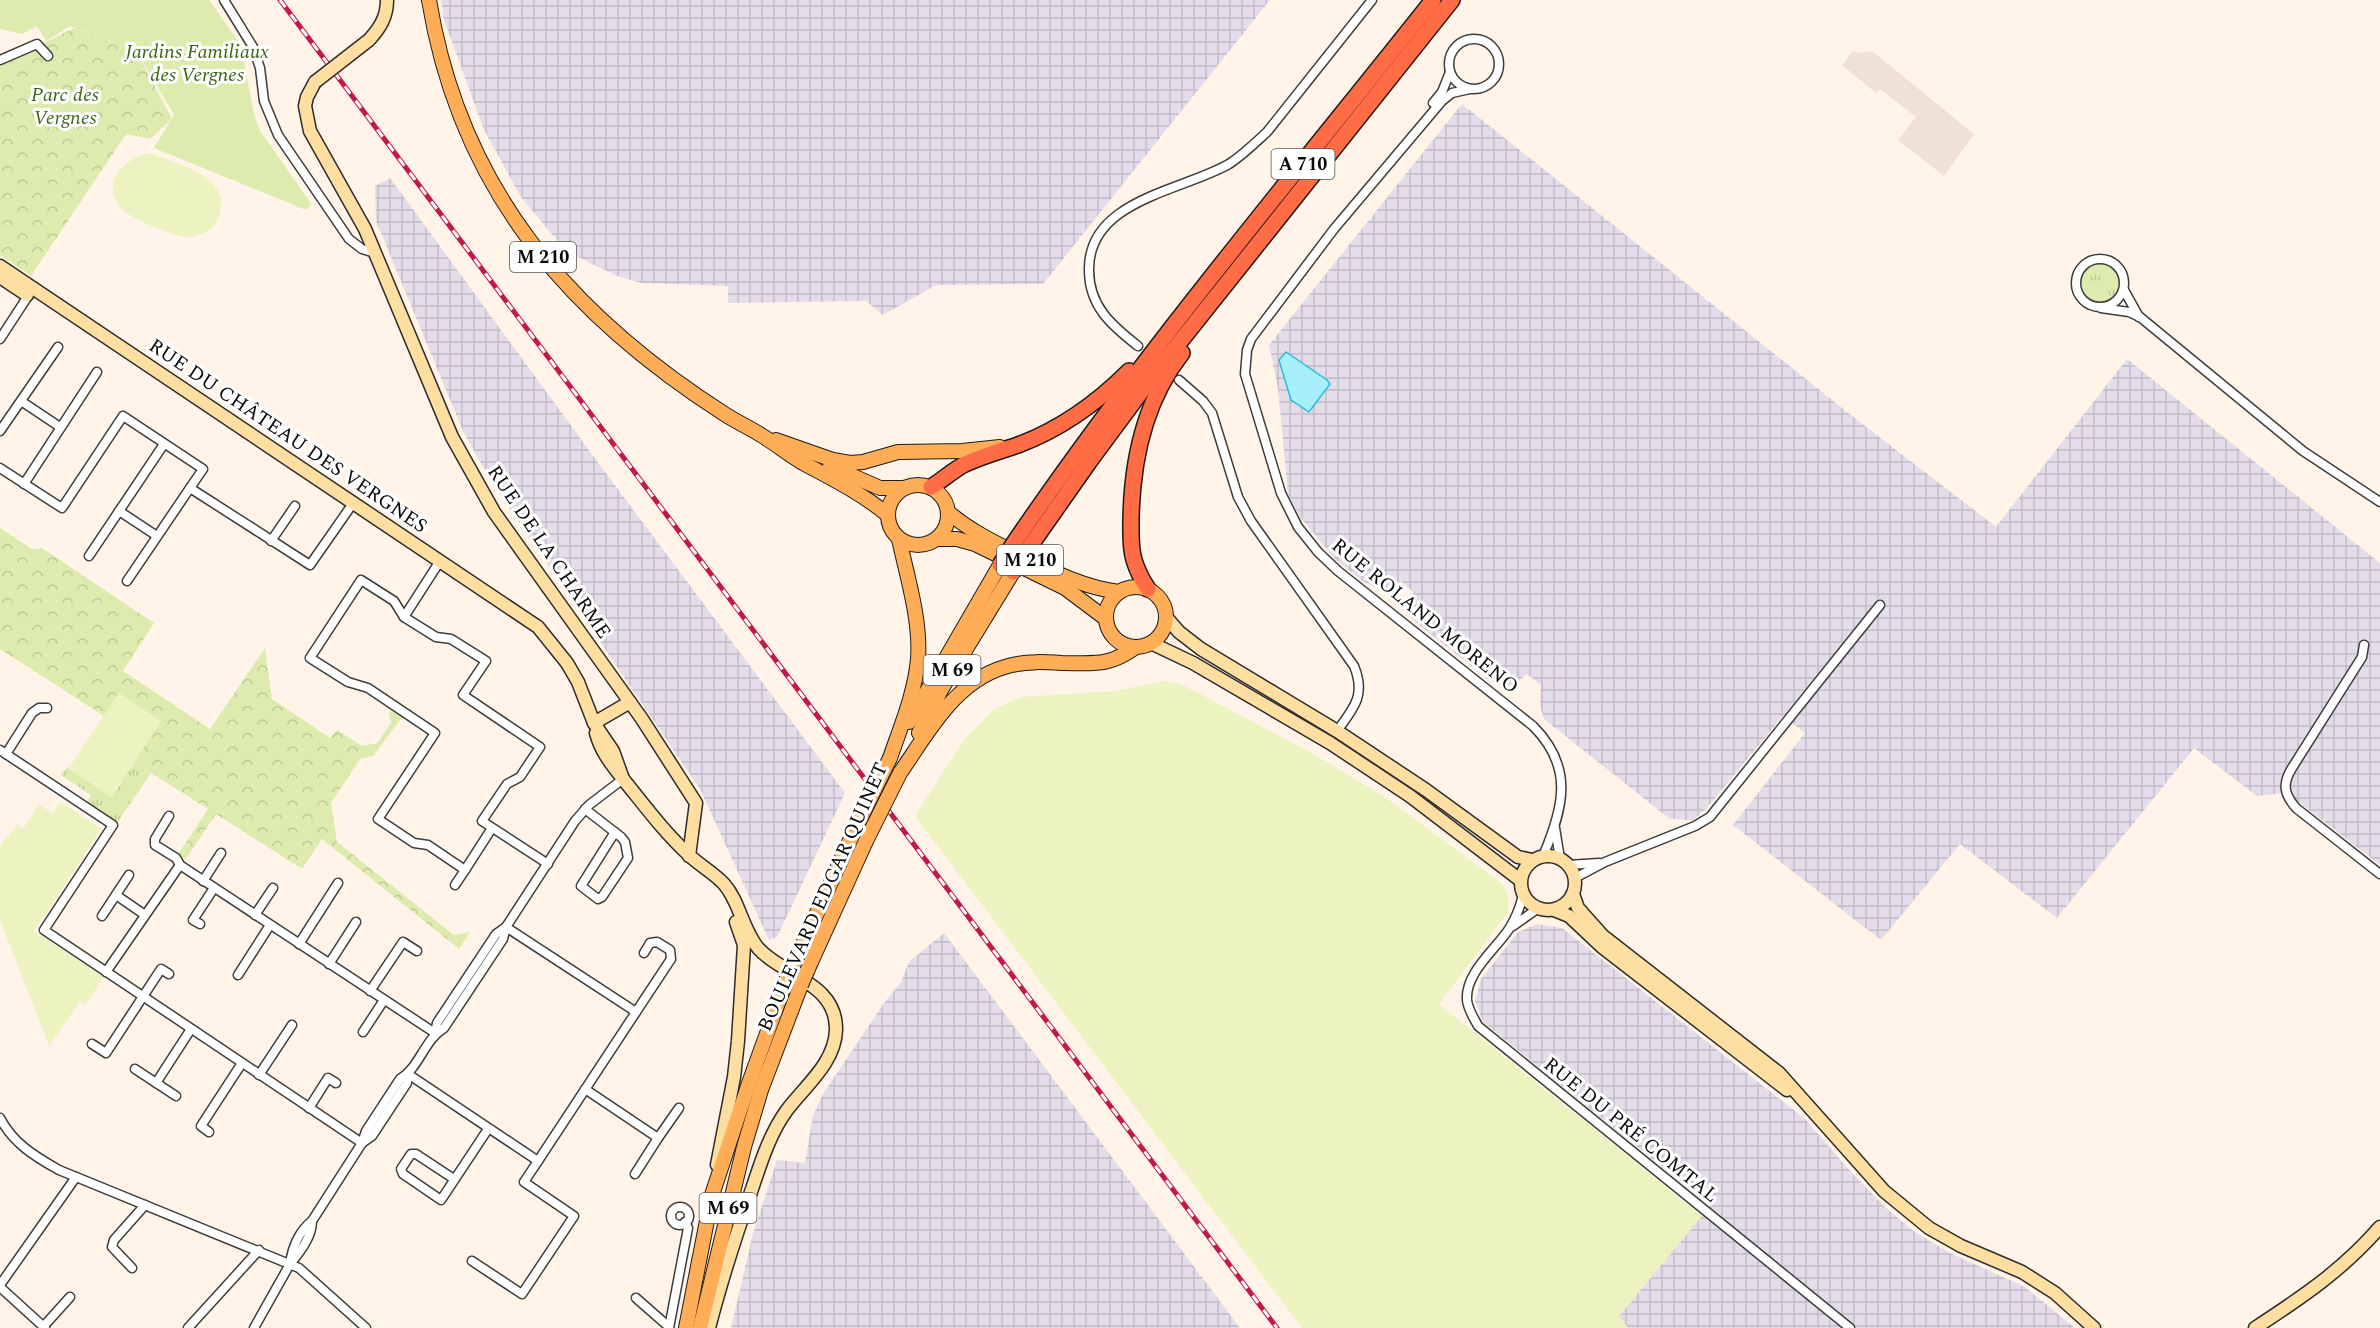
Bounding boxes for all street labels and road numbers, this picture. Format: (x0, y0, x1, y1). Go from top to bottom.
road number: A 710 (1272, 149, 1334, 179)
road number: M 210 (510, 242, 576, 272)
street label: RUE DU CHÂTEAU DES VERGNES (143, 331, 433, 541)
street label: RUE DE LA CHARME (480, 459, 618, 645)
street label: RUE ROLAND MORENO (1325, 531, 1525, 701)
road number: M 210 (997, 545, 1063, 575)
road number: M 69 (924, 655, 980, 685)
street label: BOULEVARD EDGAR QUINET (750, 758, 896, 1036)
street label: RUE DU PRÉ COMTAL (1537, 1050, 1725, 1210)
road number: M 69 (700, 1193, 756, 1223)

